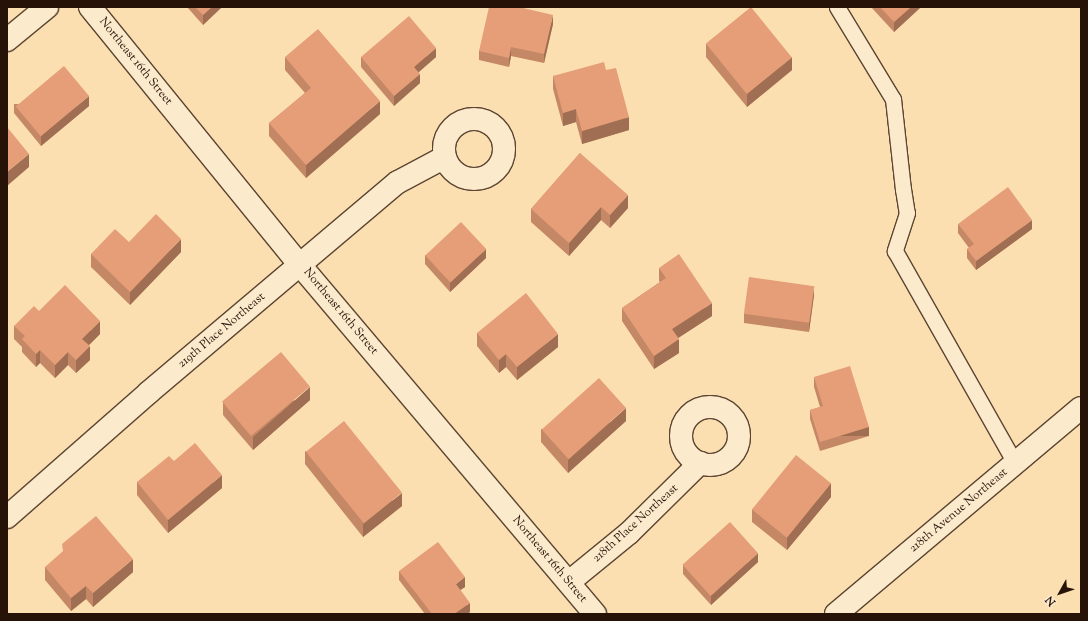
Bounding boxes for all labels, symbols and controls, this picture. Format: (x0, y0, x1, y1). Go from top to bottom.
street label: Northeast 16th Street (95, 15, 175, 109)
street label: Northeast 16th Street (300, 266, 380, 358)
street label: 219th Place Northeast (175, 290, 269, 372)
street label: 218th Avenue Northeast (907, 466, 1011, 556)
street label: 218th Place Northeast (590, 482, 682, 566)
street label: Northeast 16th Street (509, 514, 589, 606)
north arrow (1040, 573, 1080, 613)
text: N (1042, 592, 1060, 609)

